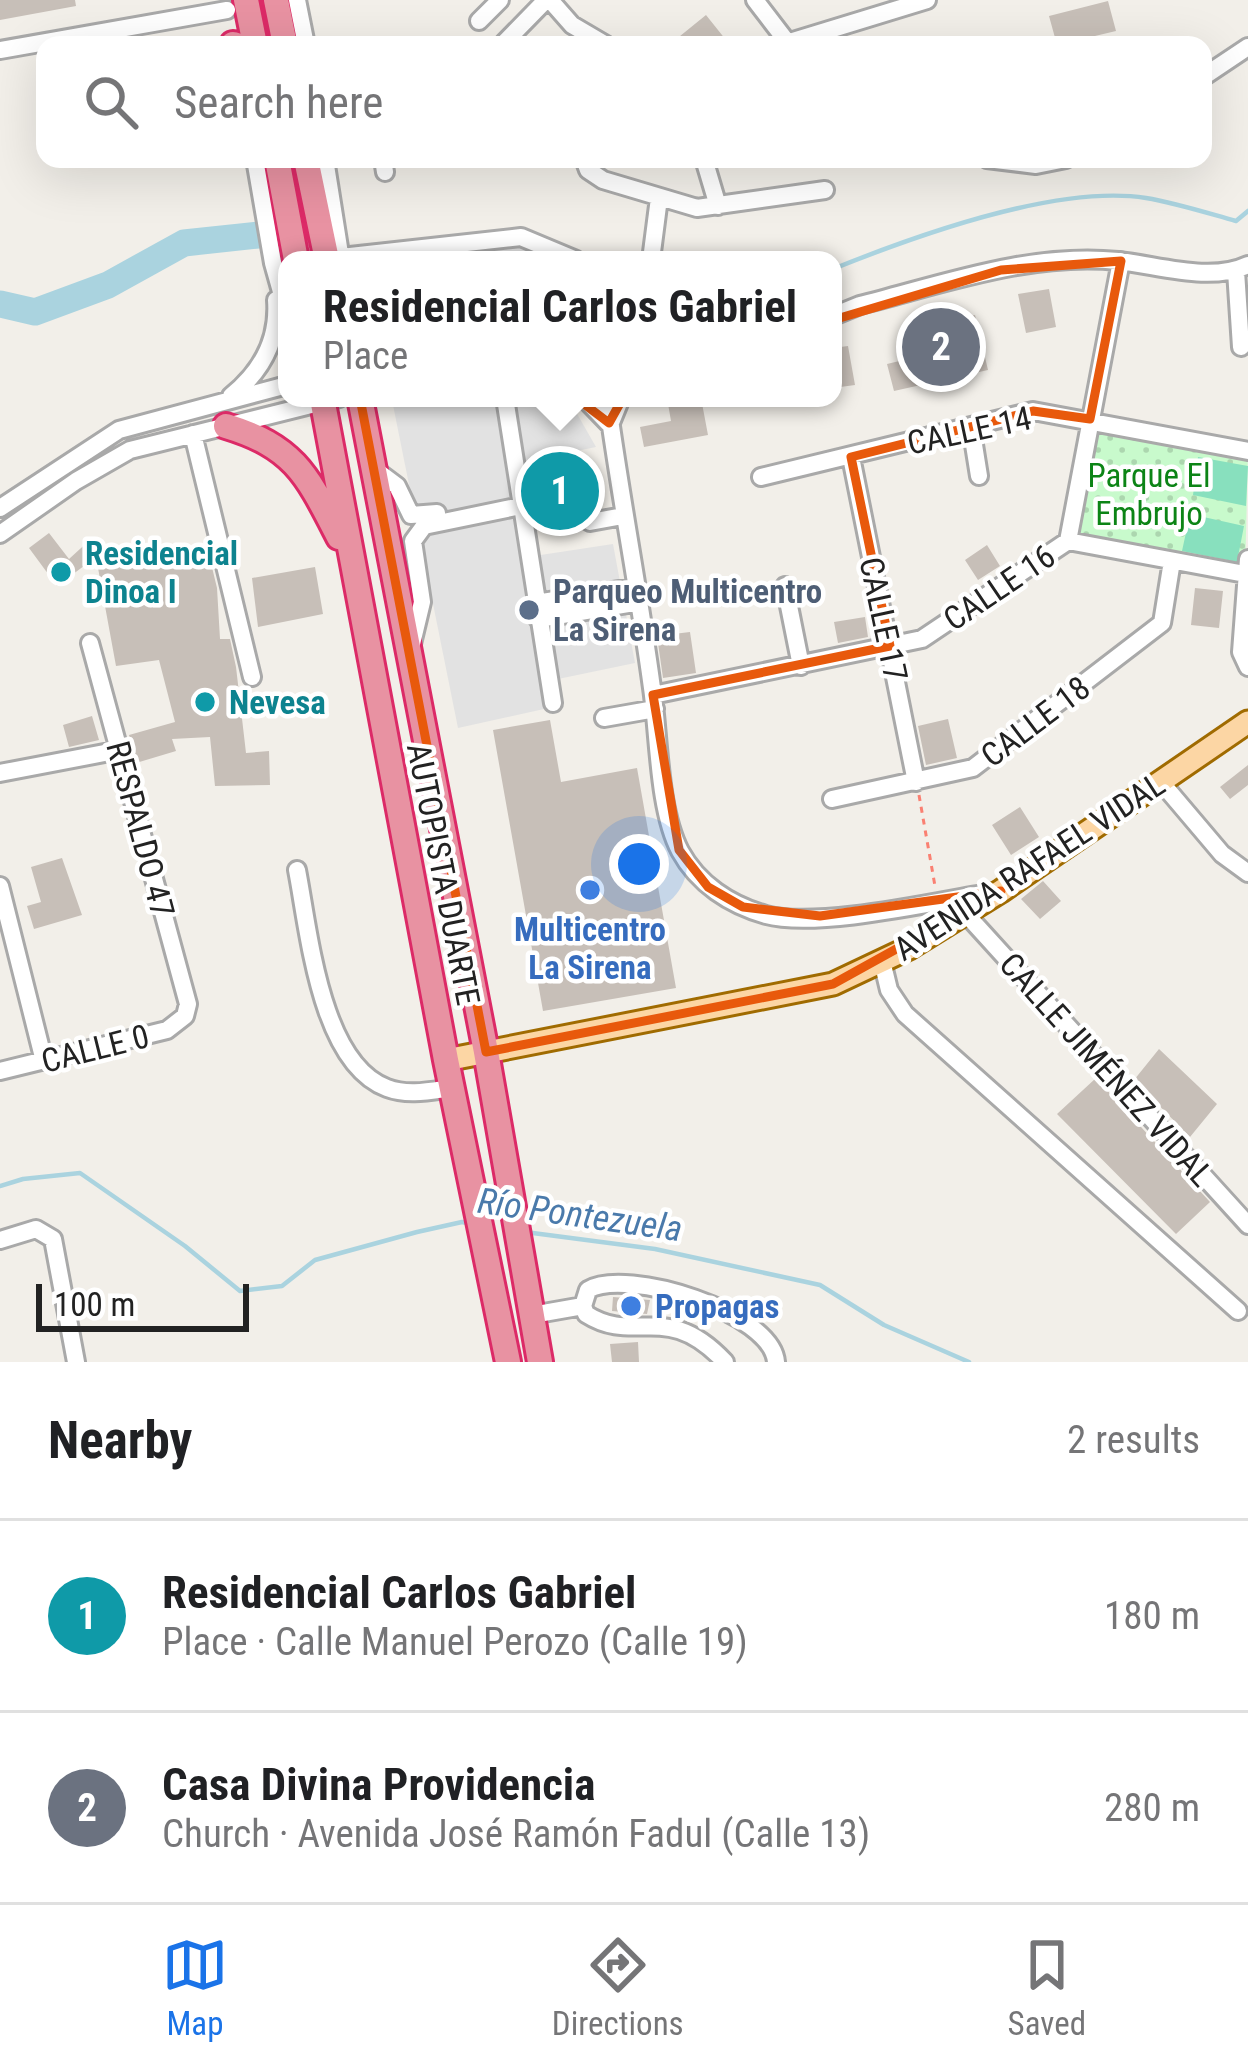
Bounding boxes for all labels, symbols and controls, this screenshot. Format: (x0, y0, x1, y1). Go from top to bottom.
search box (36, 36, 1212, 168)
icon: search (78, 69, 144, 135)
text: Search here (174, 76, 383, 129)
popup (278, 251, 842, 407)
text: Residencial Carlos Gabriel (323, 280, 797, 333)
pin: 2 (902, 302, 980, 392)
text: Place (323, 333, 408, 379)
street label: CALLE 14 (904, 398, 1035, 463)
pin: 1 (521, 446, 599, 536)
park label: Parque El Embrujo (1087, 456, 1211, 533)
place label: Residencial Dinoa I (85, 534, 238, 611)
street label: CALLE 16 (936, 536, 1062, 639)
street label: CALLE 17 (851, 554, 916, 685)
marker: Residencial Dinoa I (48, 559, 74, 585)
place label: Parqueo Multicentro La Sirena (553, 572, 822, 649)
marker: Parqueo Multicentro La Sirena (516, 597, 542, 623)
street label: CALLE 18 (973, 668, 1097, 775)
place label: Nevesa (229, 683, 326, 722)
marker: Nevesa (192, 689, 218, 715)
street label: RESPALDO 47 (98, 737, 183, 921)
street label: AUTOPISTA DUARTE (399, 740, 488, 1008)
street label: AVENIDA RAFAEL VIDAL (887, 764, 1172, 968)
your location (609, 834, 669, 894)
marker: Multicentro La Sirena (577, 877, 603, 903)
place label: Multicentro La Sirena (514, 910, 666, 987)
street label: CALLE JIMÉNEZ VIDAL (992, 945, 1222, 1194)
street label: CALLE 0 (37, 1016, 153, 1081)
water label: Río Pontezuela (475, 1180, 685, 1250)
scale bar (36, 1278, 249, 1331)
text: 100 m (54, 1285, 135, 1324)
place label: Propagas (655, 1287, 780, 1326)
marker: Propagas (618, 1293, 644, 1319)
text: Nearby (48, 1411, 192, 1470)
text: 2 results (1067, 1417, 1200, 1463)
text: Residencial Carlos Gabriel (162, 1566, 636, 1619)
text: 1 (77, 1593, 97, 1639)
text: 180 m (1104, 1593, 1200, 1639)
text: Place · Calle Manuel Perozo (Calle 19) (162, 1619, 748, 1665)
text: Casa Divina Providencia (162, 1758, 595, 1811)
text: 2 (77, 1785, 97, 1831)
text: 280 m (1104, 1785, 1200, 1831)
text: Church · Avenida José Ramón Fadul (Calle 13) (162, 1811, 870, 1857)
tab: Map (162, 1932, 228, 2043)
tab: Directions (552, 1932, 684, 2043)
tab: Saved (1008, 1932, 1086, 2043)

